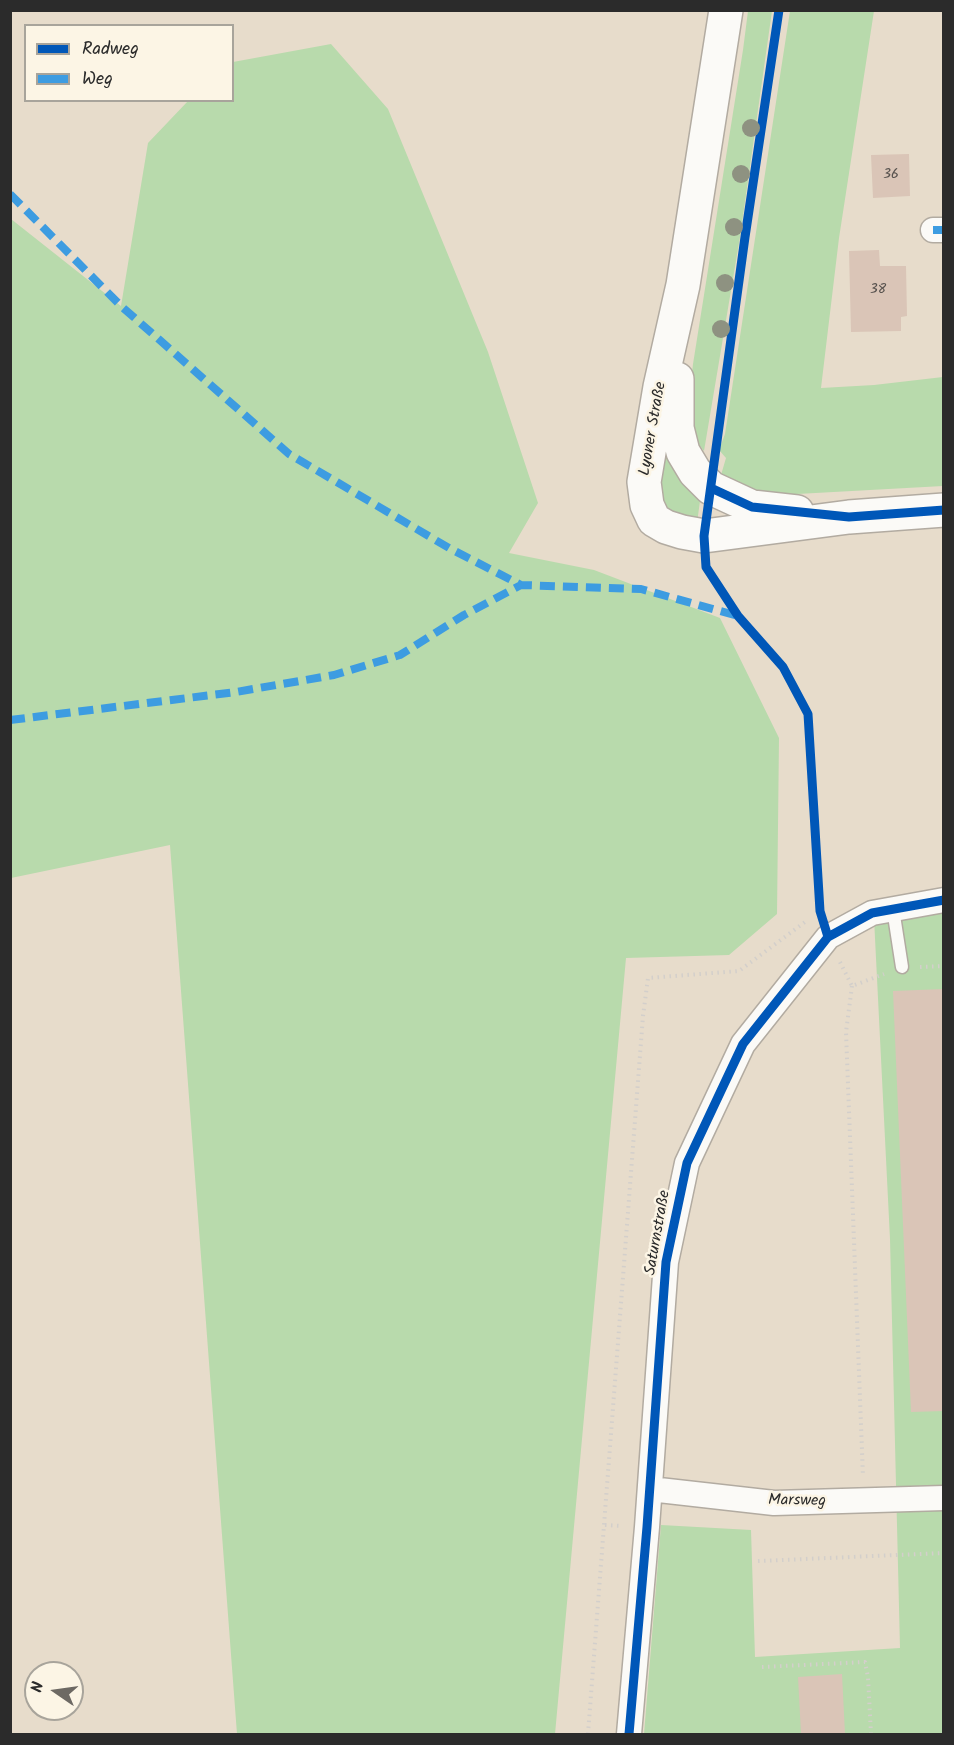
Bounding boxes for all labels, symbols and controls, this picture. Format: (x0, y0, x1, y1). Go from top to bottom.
legend (24, 24, 234, 102)
text: Radweg (82, 35, 139, 64)
text: Weg (82, 65, 113, 94)
house number: 36 (883, 168, 899, 184)
house number: 38 (870, 283, 886, 299)
street label: Lyoner Straße (636, 381, 672, 477)
street label: Saturnstraße (642, 1189, 676, 1277)
street label: Marsweg (768, 1492, 826, 1512)
north arrow (24, 1661, 84, 1721)
text: N (25, 1680, 51, 1695)

